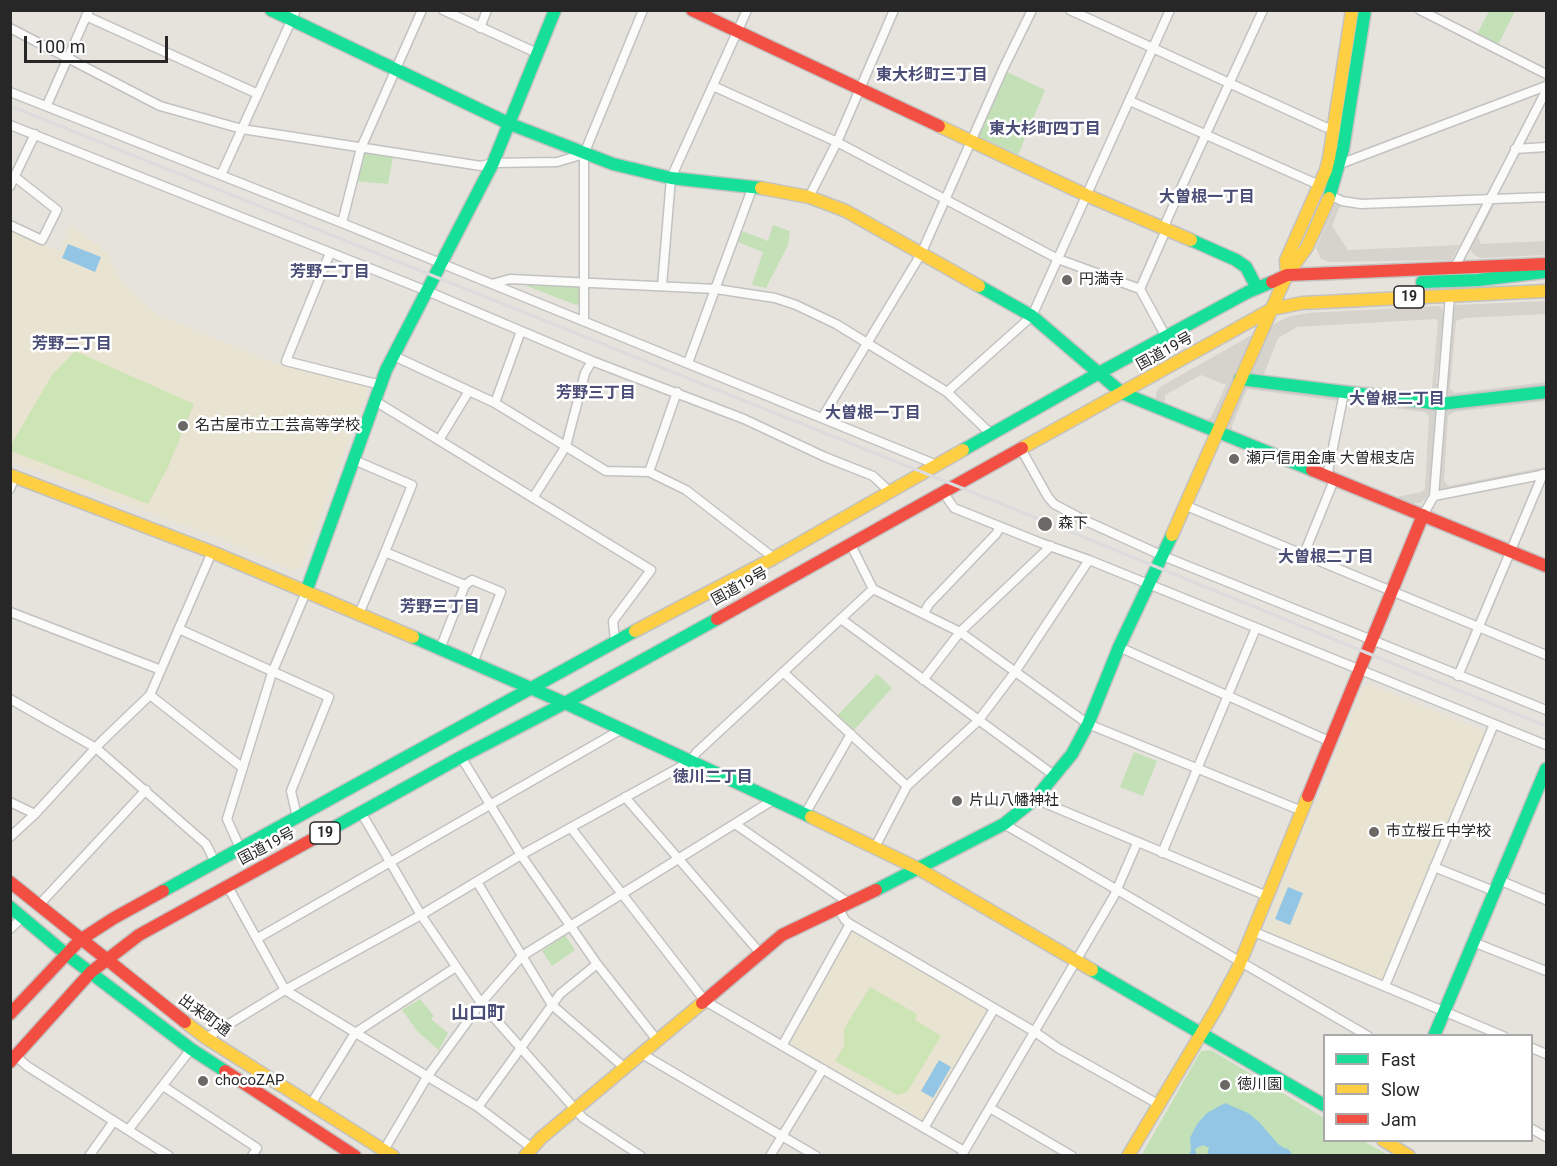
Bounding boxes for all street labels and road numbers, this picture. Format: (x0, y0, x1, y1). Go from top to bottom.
road number: 19 (1394, 286, 1424, 308)
street label: 国道19号 (1134, 329, 1196, 375)
street label: 国道19号 (709, 564, 771, 610)
road number: 19 (310, 822, 340, 844)
street label: 国道19号 (235, 825, 299, 869)
street label: 出来町通 (174, 991, 234, 1041)

